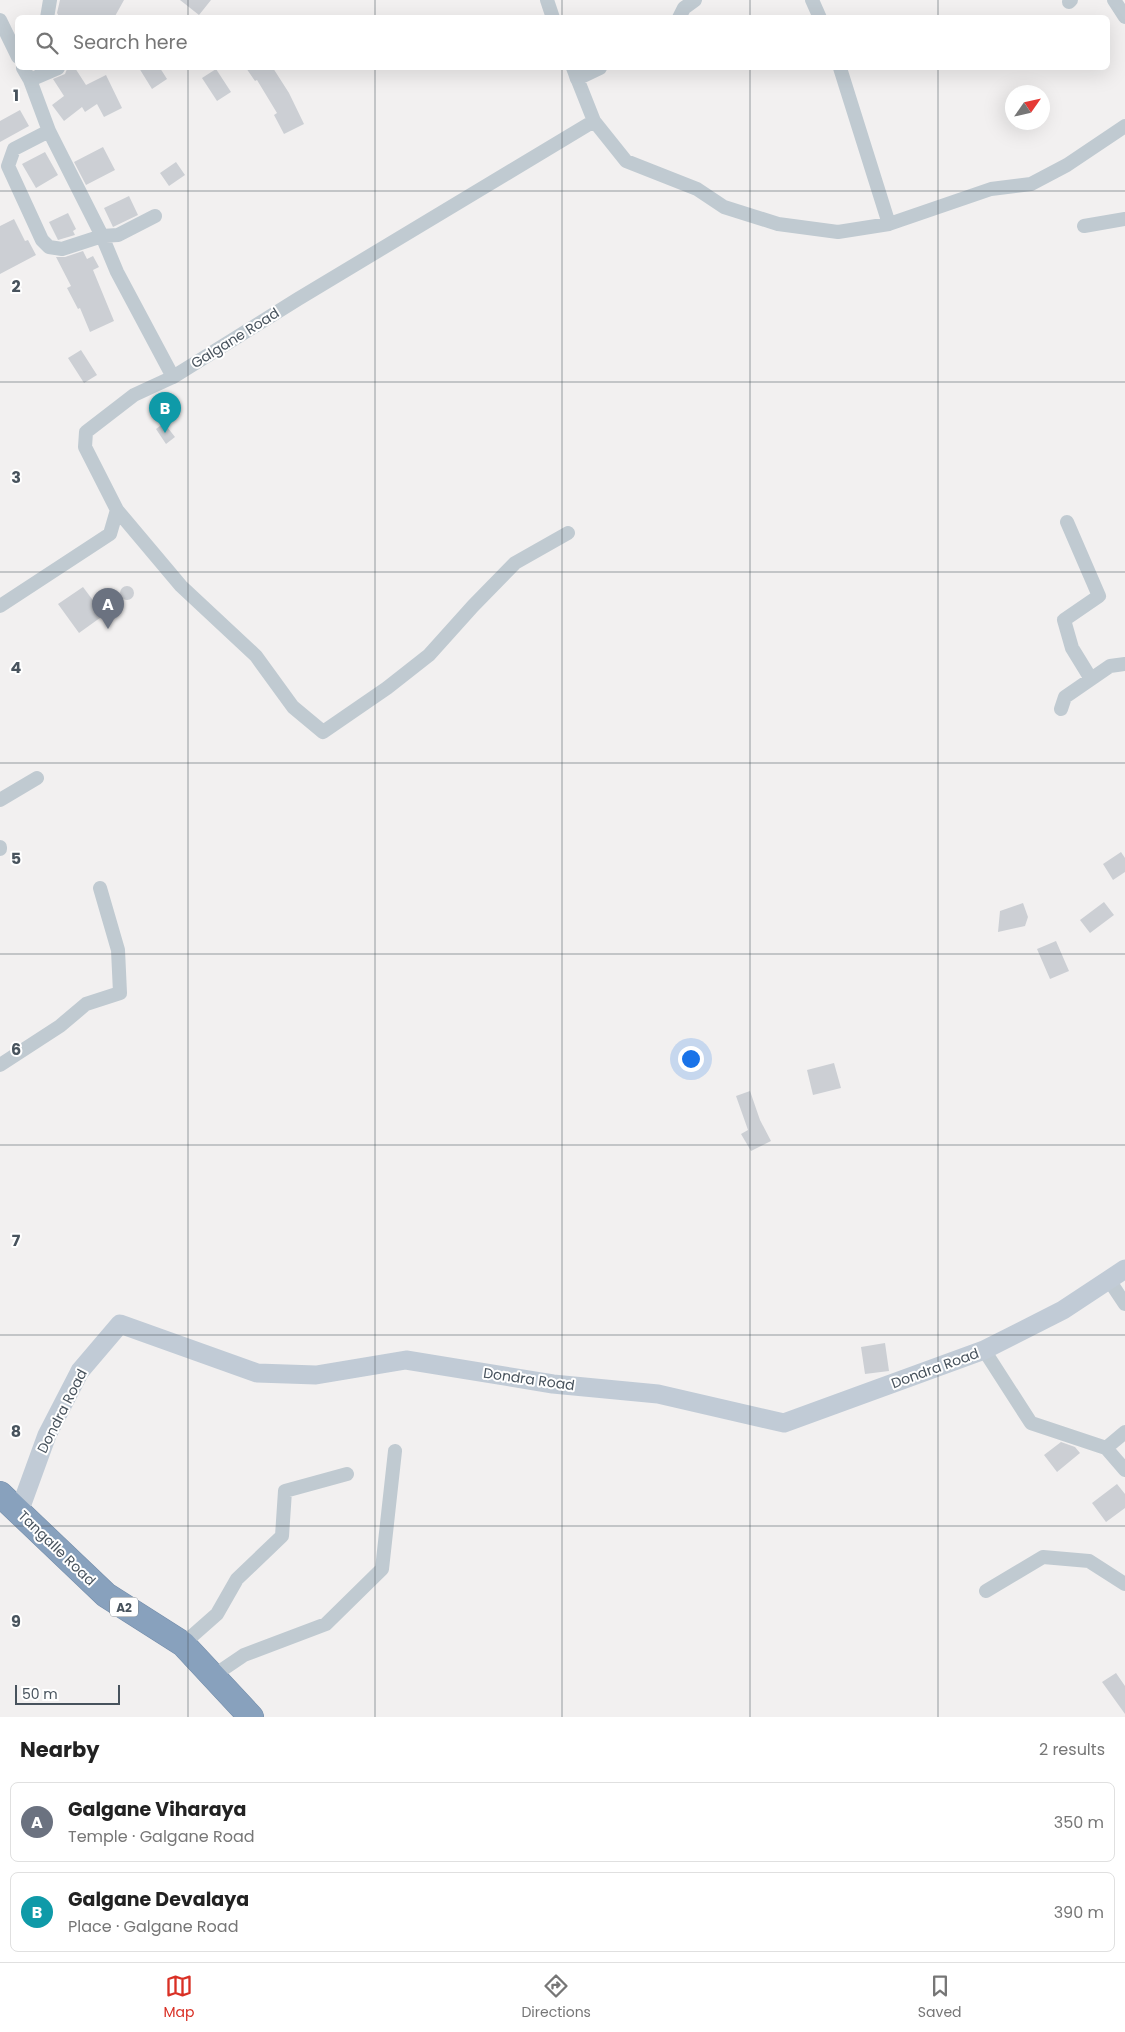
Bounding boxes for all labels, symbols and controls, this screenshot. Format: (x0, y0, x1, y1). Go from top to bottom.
search box (15, 15, 1110, 70)
icon: search (33, 29, 61, 57)
text: Search here (73, 29, 187, 56)
text: 1 (13, 84, 19, 107)
north arrow (1005, 85, 1050, 130)
text: 2 (11, 275, 21, 298)
street label: Galgane Road (187, 303, 283, 373)
pin: B (149, 392, 181, 433)
text: 3 (11, 466, 21, 489)
pin: A (92, 588, 124, 629)
text: 4 (11, 656, 22, 679)
text: 5 (11, 847, 21, 870)
text: 6 (11, 1038, 21, 1061)
your location (678, 1046, 704, 1072)
text: 7 (12, 1229, 21, 1252)
street label: Dondra Road (888, 1343, 982, 1393)
street label: Dondra Road (482, 1363, 576, 1395)
street label: Dondra Road (32, 1365, 92, 1457)
text: 8 (11, 1420, 21, 1443)
street label: Tangalle Road (14, 1506, 100, 1590)
road number: A2 (110, 1598, 138, 1616)
text: 9 (11, 1610, 21, 1633)
scale bar (15, 1682, 120, 1705)
text: 50 m (22, 1684, 58, 1704)
text: Nearby (20, 1735, 100, 1764)
text: 2 results (1039, 1738, 1105, 1761)
text: Galgane Viharaya (68, 1796, 246, 1823)
text: A (31, 1811, 43, 1834)
text: 350 m (1054, 1811, 1104, 1834)
text: Temple · Galgane Road (68, 1825, 255, 1848)
text: Galgane Devalaya (68, 1886, 249, 1913)
text: B (32, 1901, 42, 1924)
text: 390 m (1054, 1901, 1104, 1924)
text: Place · Galgane Road (68, 1915, 238, 1938)
tab: Map (163, 1972, 194, 2023)
tab: Directions (521, 1972, 591, 2023)
tab: Saved (918, 1972, 962, 2023)

